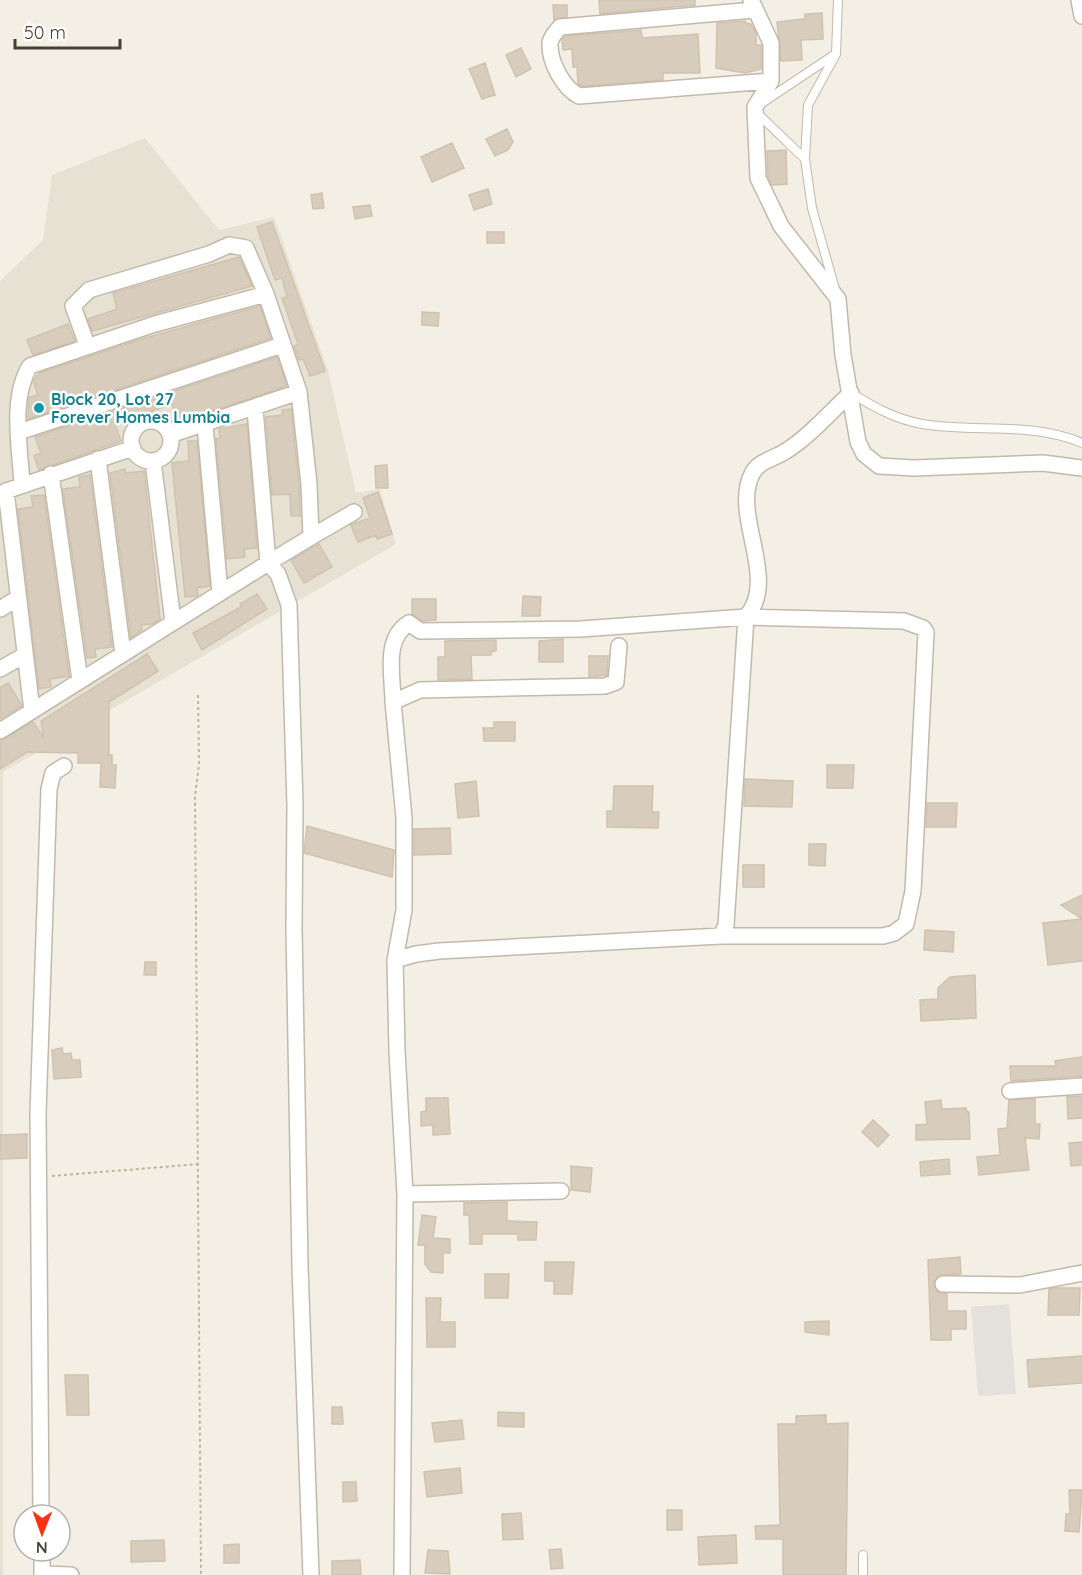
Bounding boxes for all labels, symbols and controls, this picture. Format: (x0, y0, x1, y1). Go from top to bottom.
scale bar (15, 12, 120, 50)
text: 50 m (24, 21, 66, 44)
place label: Block 20, Lot 27 Forever Homes Lumbia (51, 389, 230, 427)
marker: Block 20, Lot 27 Forever Homes Lumbia (32, 401, 46, 415)
north arrow (12, 1503, 72, 1563)
text: N (36, 1538, 48, 1558)

